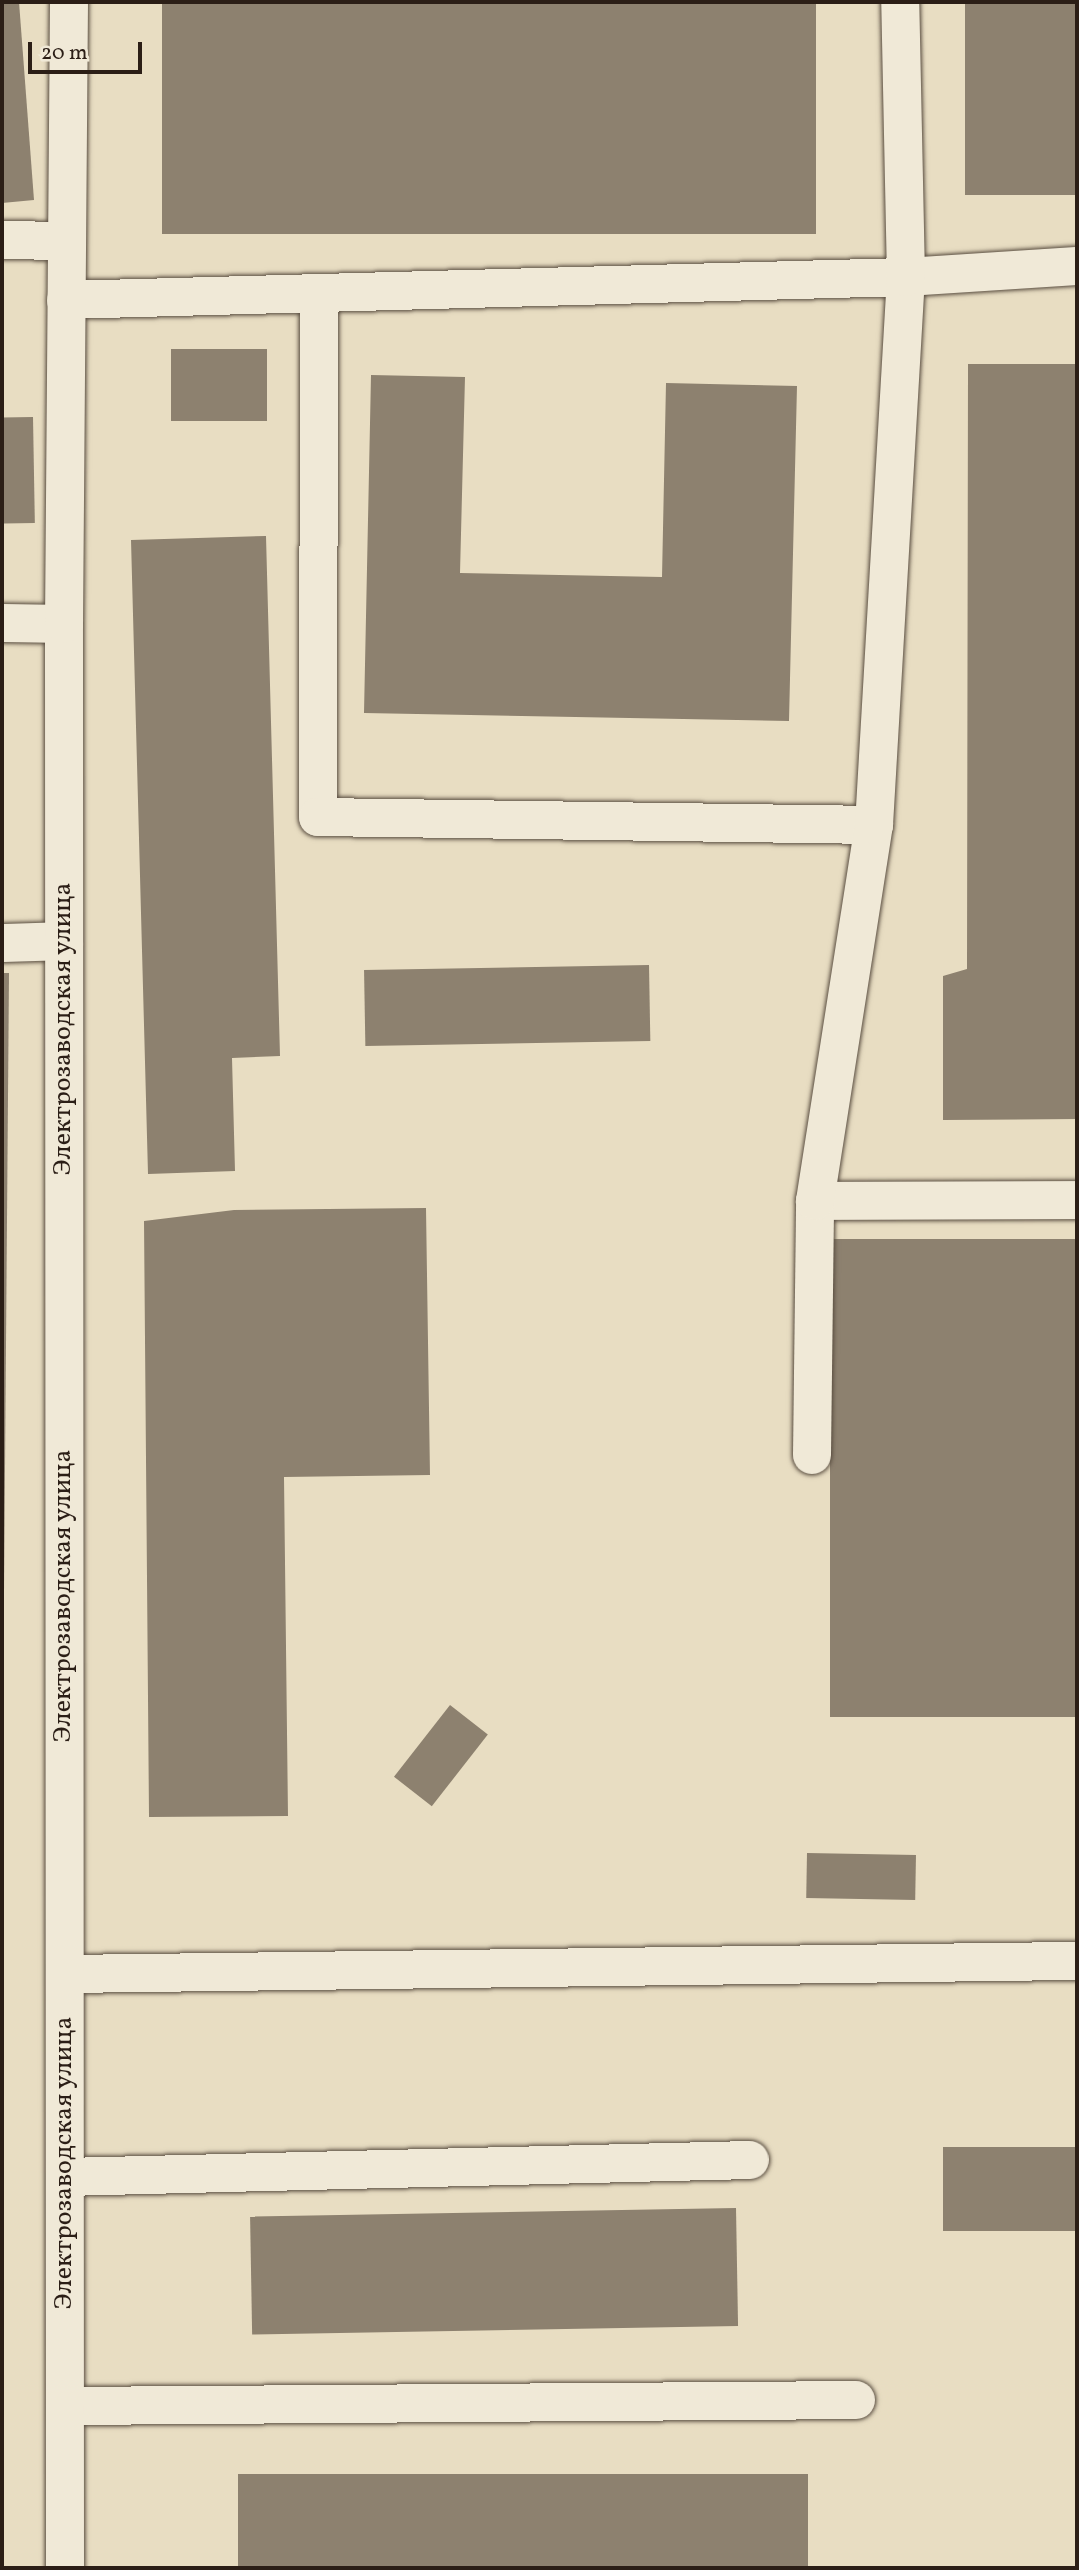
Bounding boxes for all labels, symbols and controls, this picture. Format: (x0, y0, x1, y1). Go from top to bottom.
scale bar (32, 28, 145, 72)
text: 20 m (41, 39, 87, 68)
street label: Электрозаводская улица (48, 882, 80, 1176)
street label: Электрозаводская улица (48, 1449, 80, 1743)
street label: Электрозаводская улица (49, 2016, 81, 2310)

